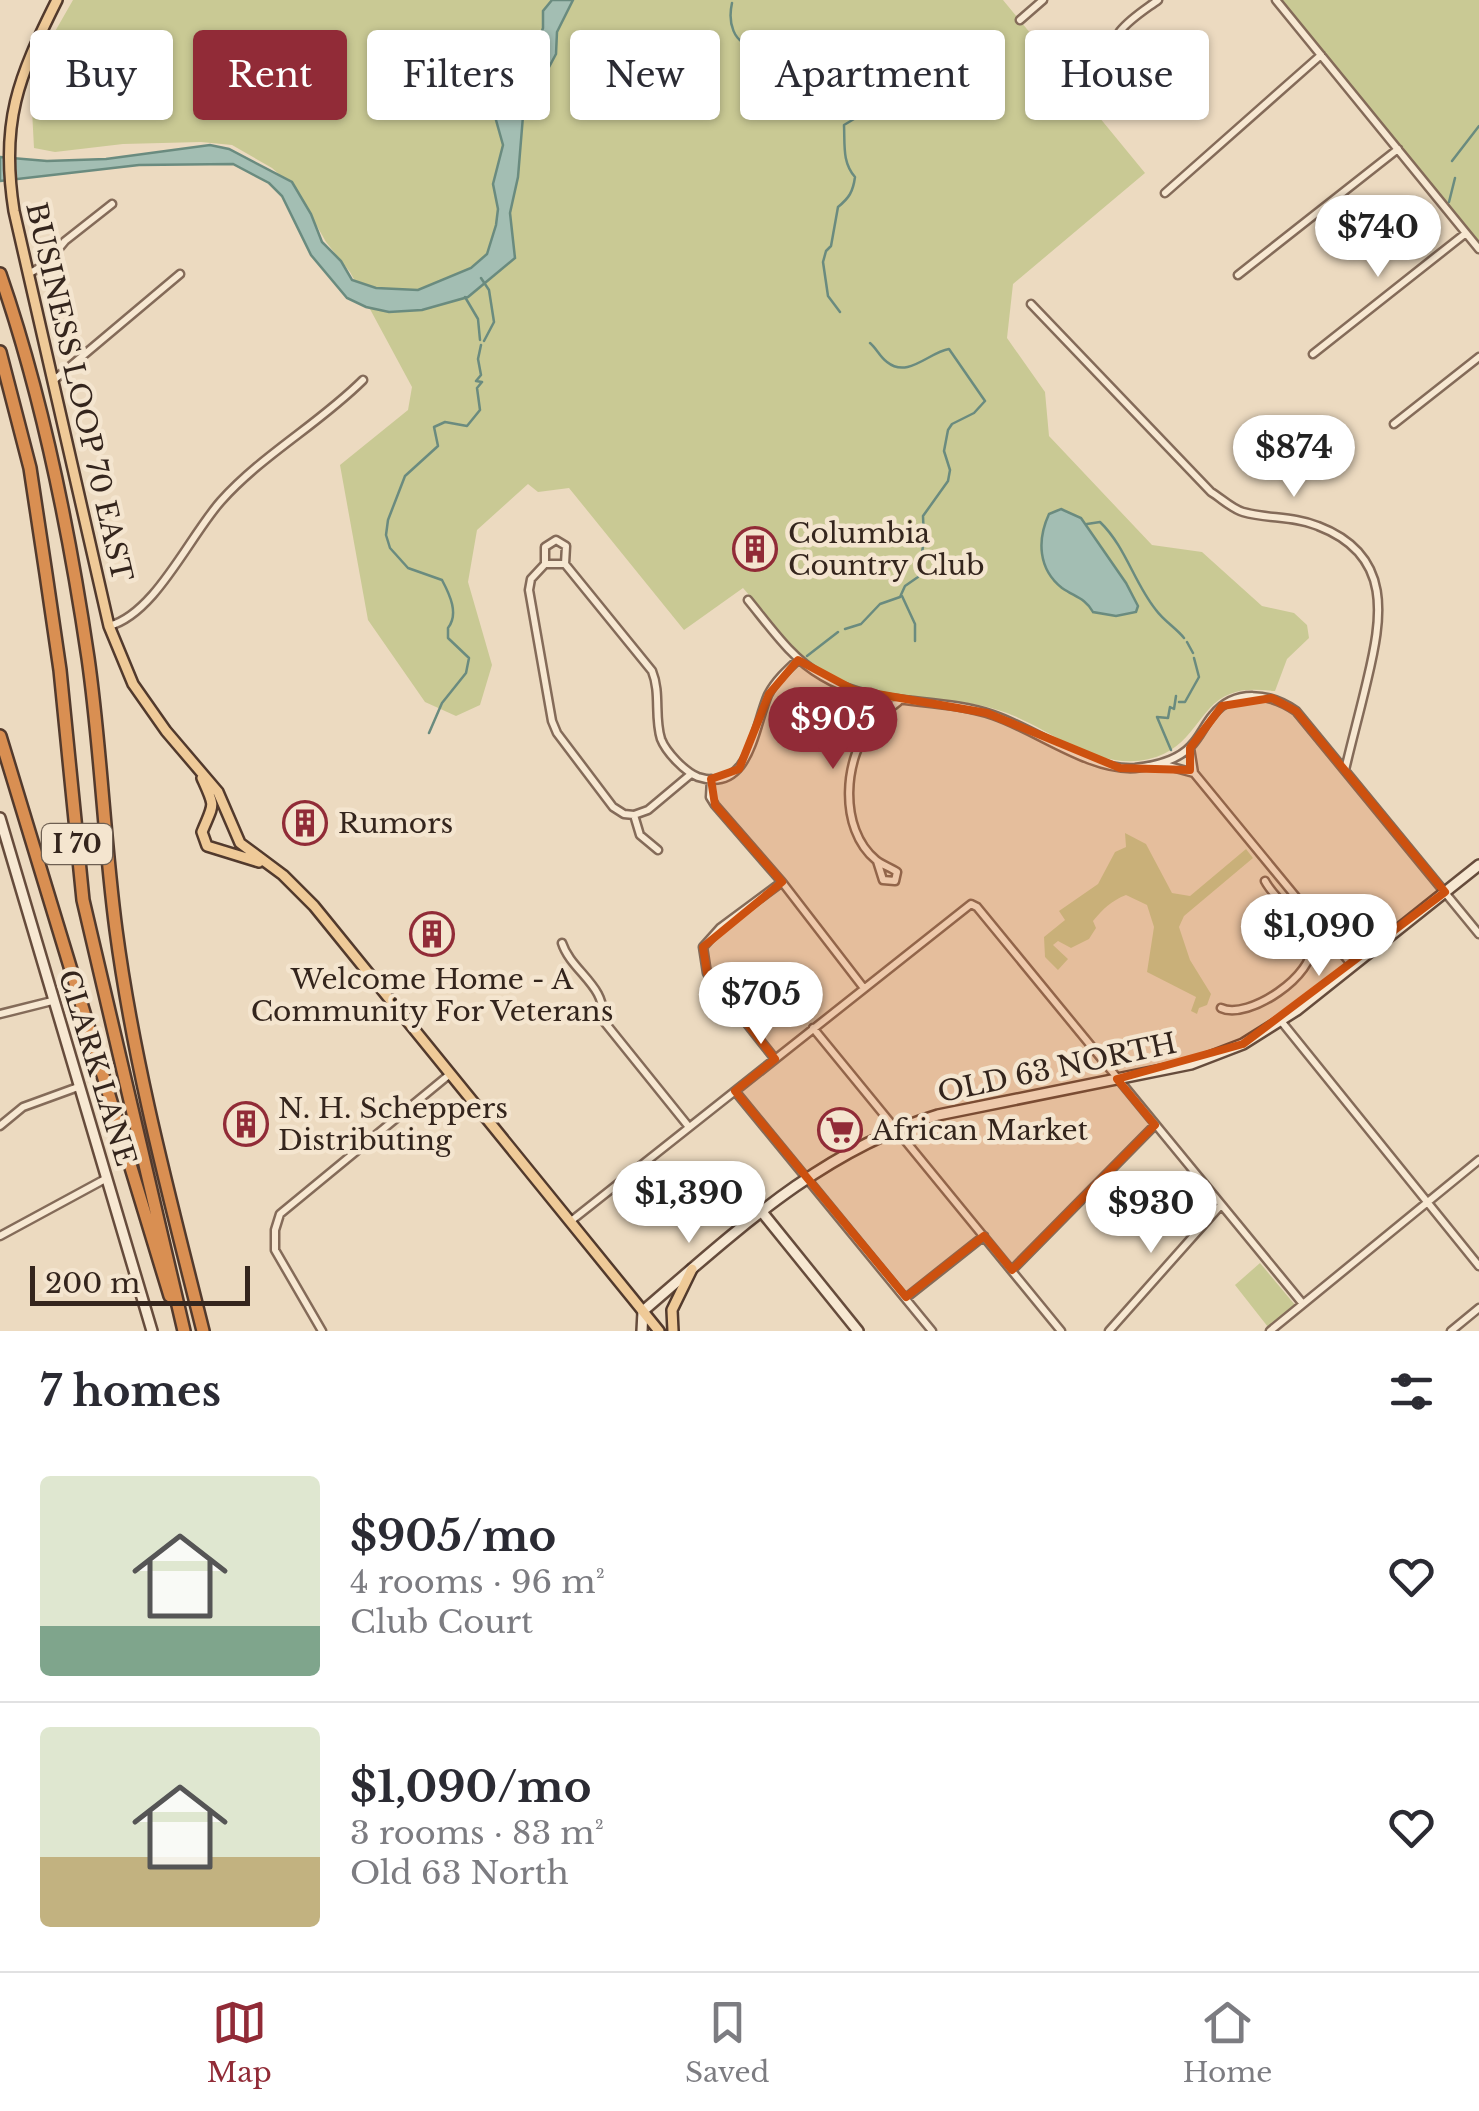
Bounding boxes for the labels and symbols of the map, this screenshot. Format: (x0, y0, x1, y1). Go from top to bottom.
pin: $740 (1319, 195, 1437, 280)
street label: BUSINESS LOOP 70 EAST (18, 199, 140, 586)
pin: $874 (1235, 415, 1353, 500)
place label: Columbia Country Club (788, 516, 984, 583)
building icon: Columbia Country Club (732, 526, 778, 572)
pin: $905 (774, 687, 892, 772)
building icon: Rumors (282, 800, 328, 846)
place label: Rumors (338, 806, 453, 841)
road number: I 70 (42, 824, 112, 864)
pin: $1,090 (1238, 894, 1400, 979)
building icon: Welcome Home - A Community For Veterans (409, 911, 455, 957)
place label: Welcome Home - A Community For Veterans (251, 962, 613, 1029)
pin: $705 (702, 962, 820, 1047)
street label: CLARK LANE (51, 966, 143, 1170)
street label: OLD 63 NORTH (934, 1026, 1180, 1110)
place label: N. H. Scheppers Distributing (278, 1091, 508, 1158)
building icon: N. H. Scheppers Distributing (223, 1101, 269, 1147)
supermarket icon: African Market (817, 1107, 863, 1153)
place label: African Market (871, 1113, 1089, 1148)
pin: $1,390 (608, 1161, 770, 1246)
pin: $930 (1092, 1171, 1210, 1256)
scale bar (30, 1261, 250, 1306)

